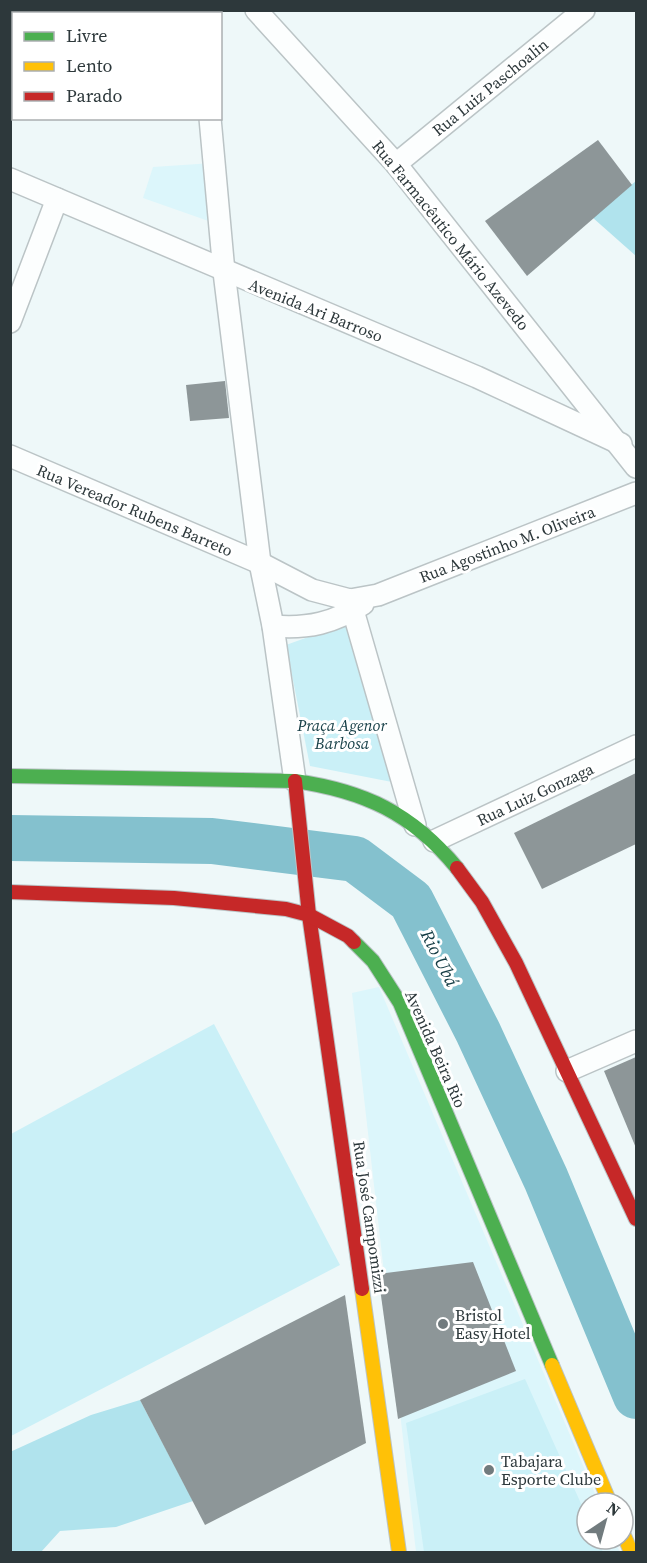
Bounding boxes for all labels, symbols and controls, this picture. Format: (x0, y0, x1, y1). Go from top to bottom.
legend (12, 12, 222, 120)
text: Livre (66, 23, 108, 48)
street label: Rua Luiz Paschoalin (427, 33, 553, 141)
text: Lento (66, 53, 113, 78)
text: Parado (66, 83, 122, 108)
street label: Rua Farmacêutico Mário Azevedo (367, 135, 535, 335)
street label: Avenida Ari Barroso (246, 273, 386, 347)
street label: Rua Vereador Rubens Barreto (34, 459, 237, 561)
street label: Rua Agostinho M. Oliveira (416, 500, 599, 588)
park label: Praça Agenor Barbosa (296, 714, 387, 754)
street label: Rua Luiz Gonzaga (473, 757, 598, 831)
water label: Rio Ubá (415, 924, 465, 991)
street label: Avenida Beira Rio (400, 987, 472, 1111)
street label: Rua José Campomizzi (348, 1139, 392, 1295)
place label: Bristol Easy Hotel (455, 1304, 531, 1344)
marker: Bristol Easy Hotel (436, 1317, 450, 1331)
place label: Tabajara Esporte Clube (501, 1450, 601, 1490)
marker: Tabajara Esporte Clube (482, 1463, 496, 1477)
north arrow (575, 1491, 635, 1551)
text: N (603, 1497, 625, 1521)

